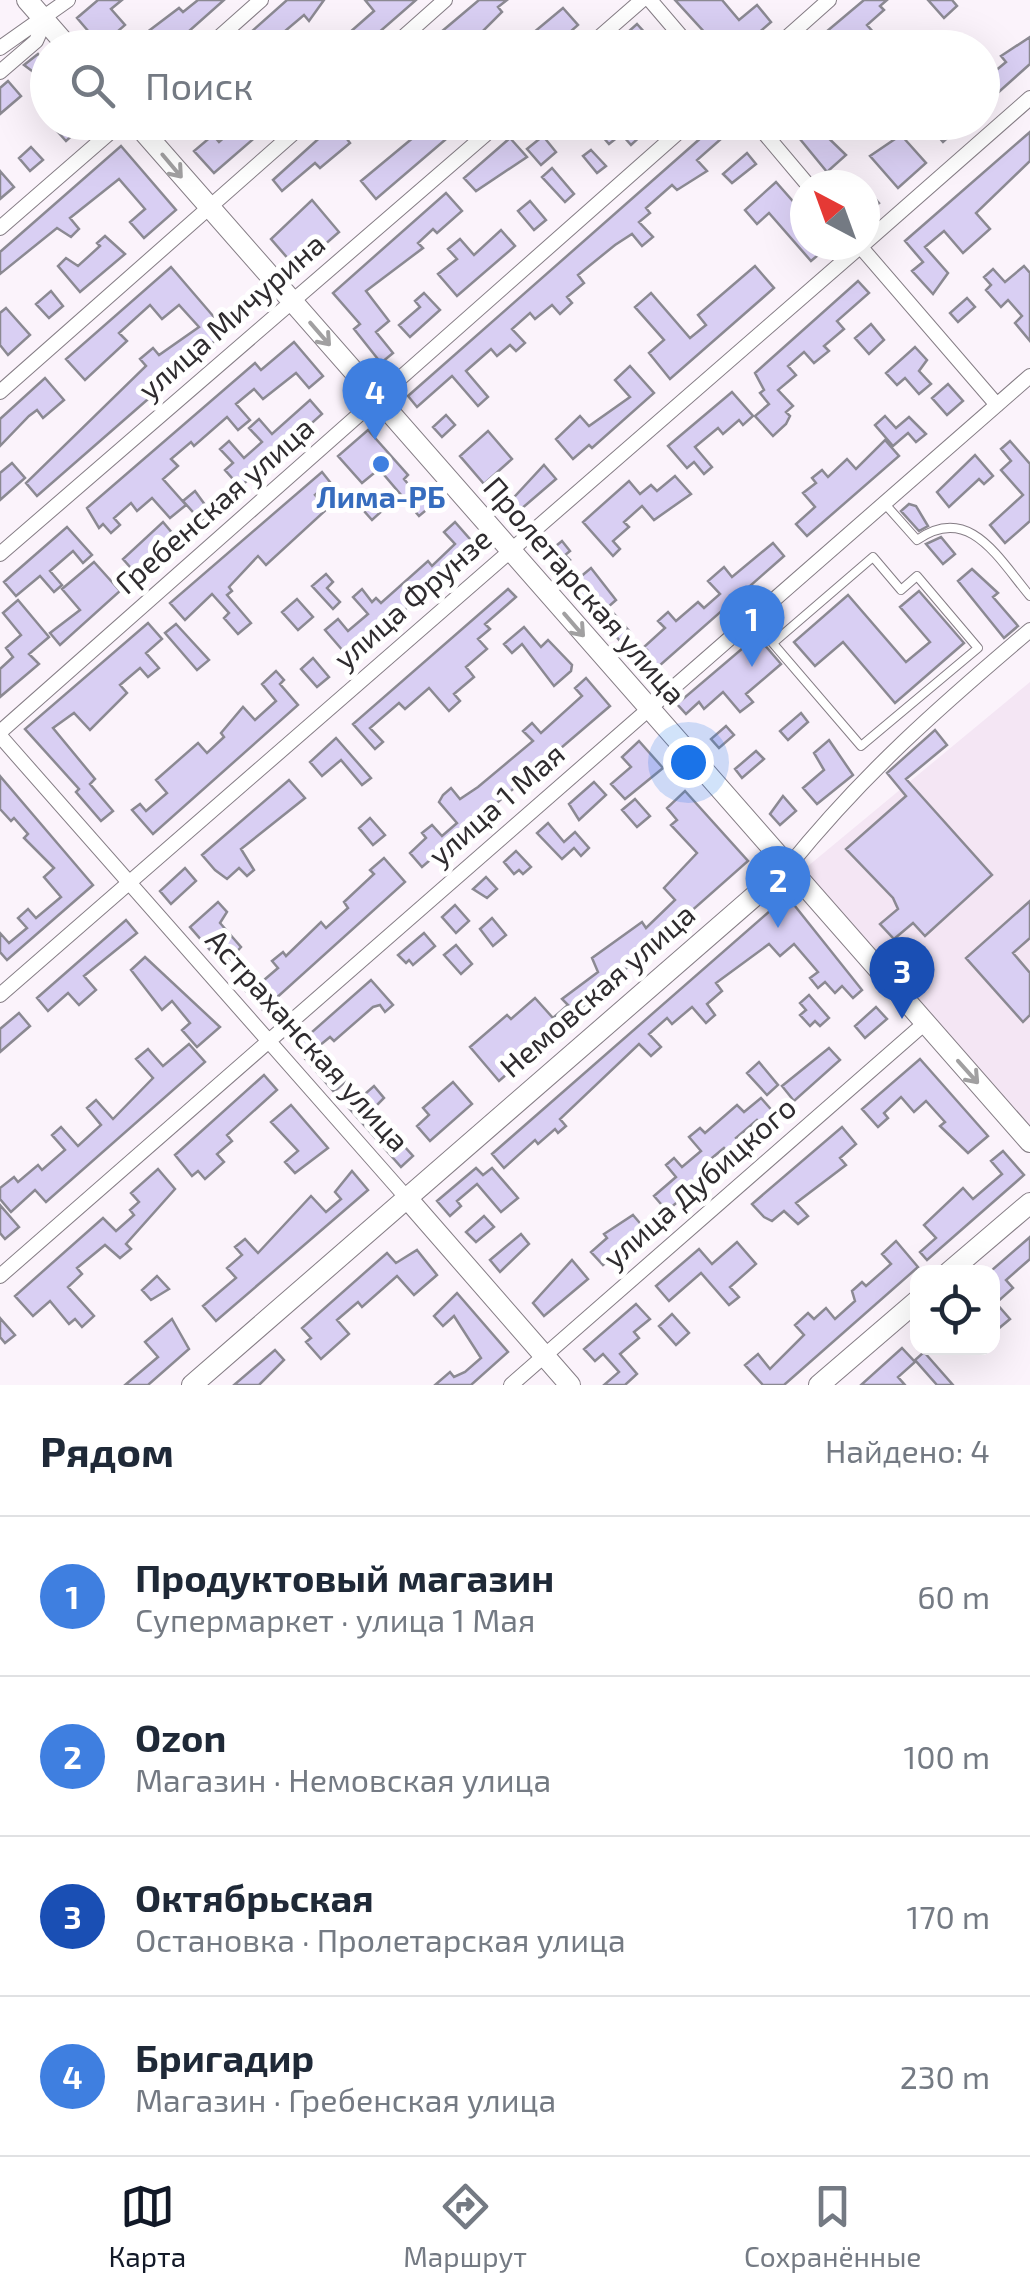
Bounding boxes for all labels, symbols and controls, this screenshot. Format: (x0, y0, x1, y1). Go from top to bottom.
search box (30, 30, 1000, 140)
icon: search (65, 58, 120, 113)
text: Поиск (145, 62, 254, 108)
one-way arrow (161, 152, 183, 178)
north arrow (790, 170, 880, 260)
street label: улица Мичурина (130, 225, 332, 407)
one-way arrow (309, 321, 332, 346)
pin: 4 (342, 358, 408, 440)
street label: Гребенская улица (107, 408, 321, 601)
marker: Лима-РБ (370, 453, 392, 475)
street label: Пролетарская улица (476, 469, 694, 712)
place label: Лима-РБ (316, 478, 446, 514)
street label: улица Фрунзе (326, 519, 498, 676)
pin: 1 (720, 584, 784, 667)
one-way arrow (563, 612, 586, 637)
street label: улица 1 Мая (420, 735, 572, 873)
your location (663, 737, 714, 788)
pin: 2 (746, 846, 810, 928)
street label: Немовская улица (492, 895, 702, 1085)
street label: Астраханская улица (199, 921, 418, 1159)
pin: 3 (870, 936, 934, 1019)
one-way arrow (956, 1059, 979, 1084)
street label: улица Дубицкого (595, 1088, 803, 1276)
map controls (910, 1265, 1000, 1355)
button: locate (910, 1265, 1000, 1355)
text: Рядом (40, 1425, 174, 1475)
text: Найдено: 4 (825, 1431, 990, 1469)
text: Продуктовый магазин (135, 1554, 554, 1600)
text: 1 (66, 1577, 79, 1615)
text: 60 m (917, 1577, 990, 1615)
text: Супермаркет · улица 1 Мая (135, 1600, 535, 1638)
text: Ozon (135, 1714, 226, 1760)
text: 2 (63, 1737, 82, 1775)
text: 100 m (904, 1737, 990, 1775)
text: Магазин · Немовская улица (135, 1760, 551, 1798)
text: Октябрьская (135, 1874, 374, 1920)
text: 3 (63, 1897, 82, 1935)
text: 170 m (906, 1897, 990, 1935)
text: Остановка · Пролетарская улица (135, 1920, 626, 1958)
text: Бригадир (135, 2034, 314, 2080)
text: 4 (62, 2057, 83, 2095)
text: 230 m (900, 2057, 990, 2095)
text: Магазин · Гребенская улица (135, 2080, 556, 2118)
tab: Карта (109, 2179, 186, 2273)
tab: Маршрут (403, 2179, 527, 2273)
tab: Сохранённые (744, 2179, 921, 2273)

